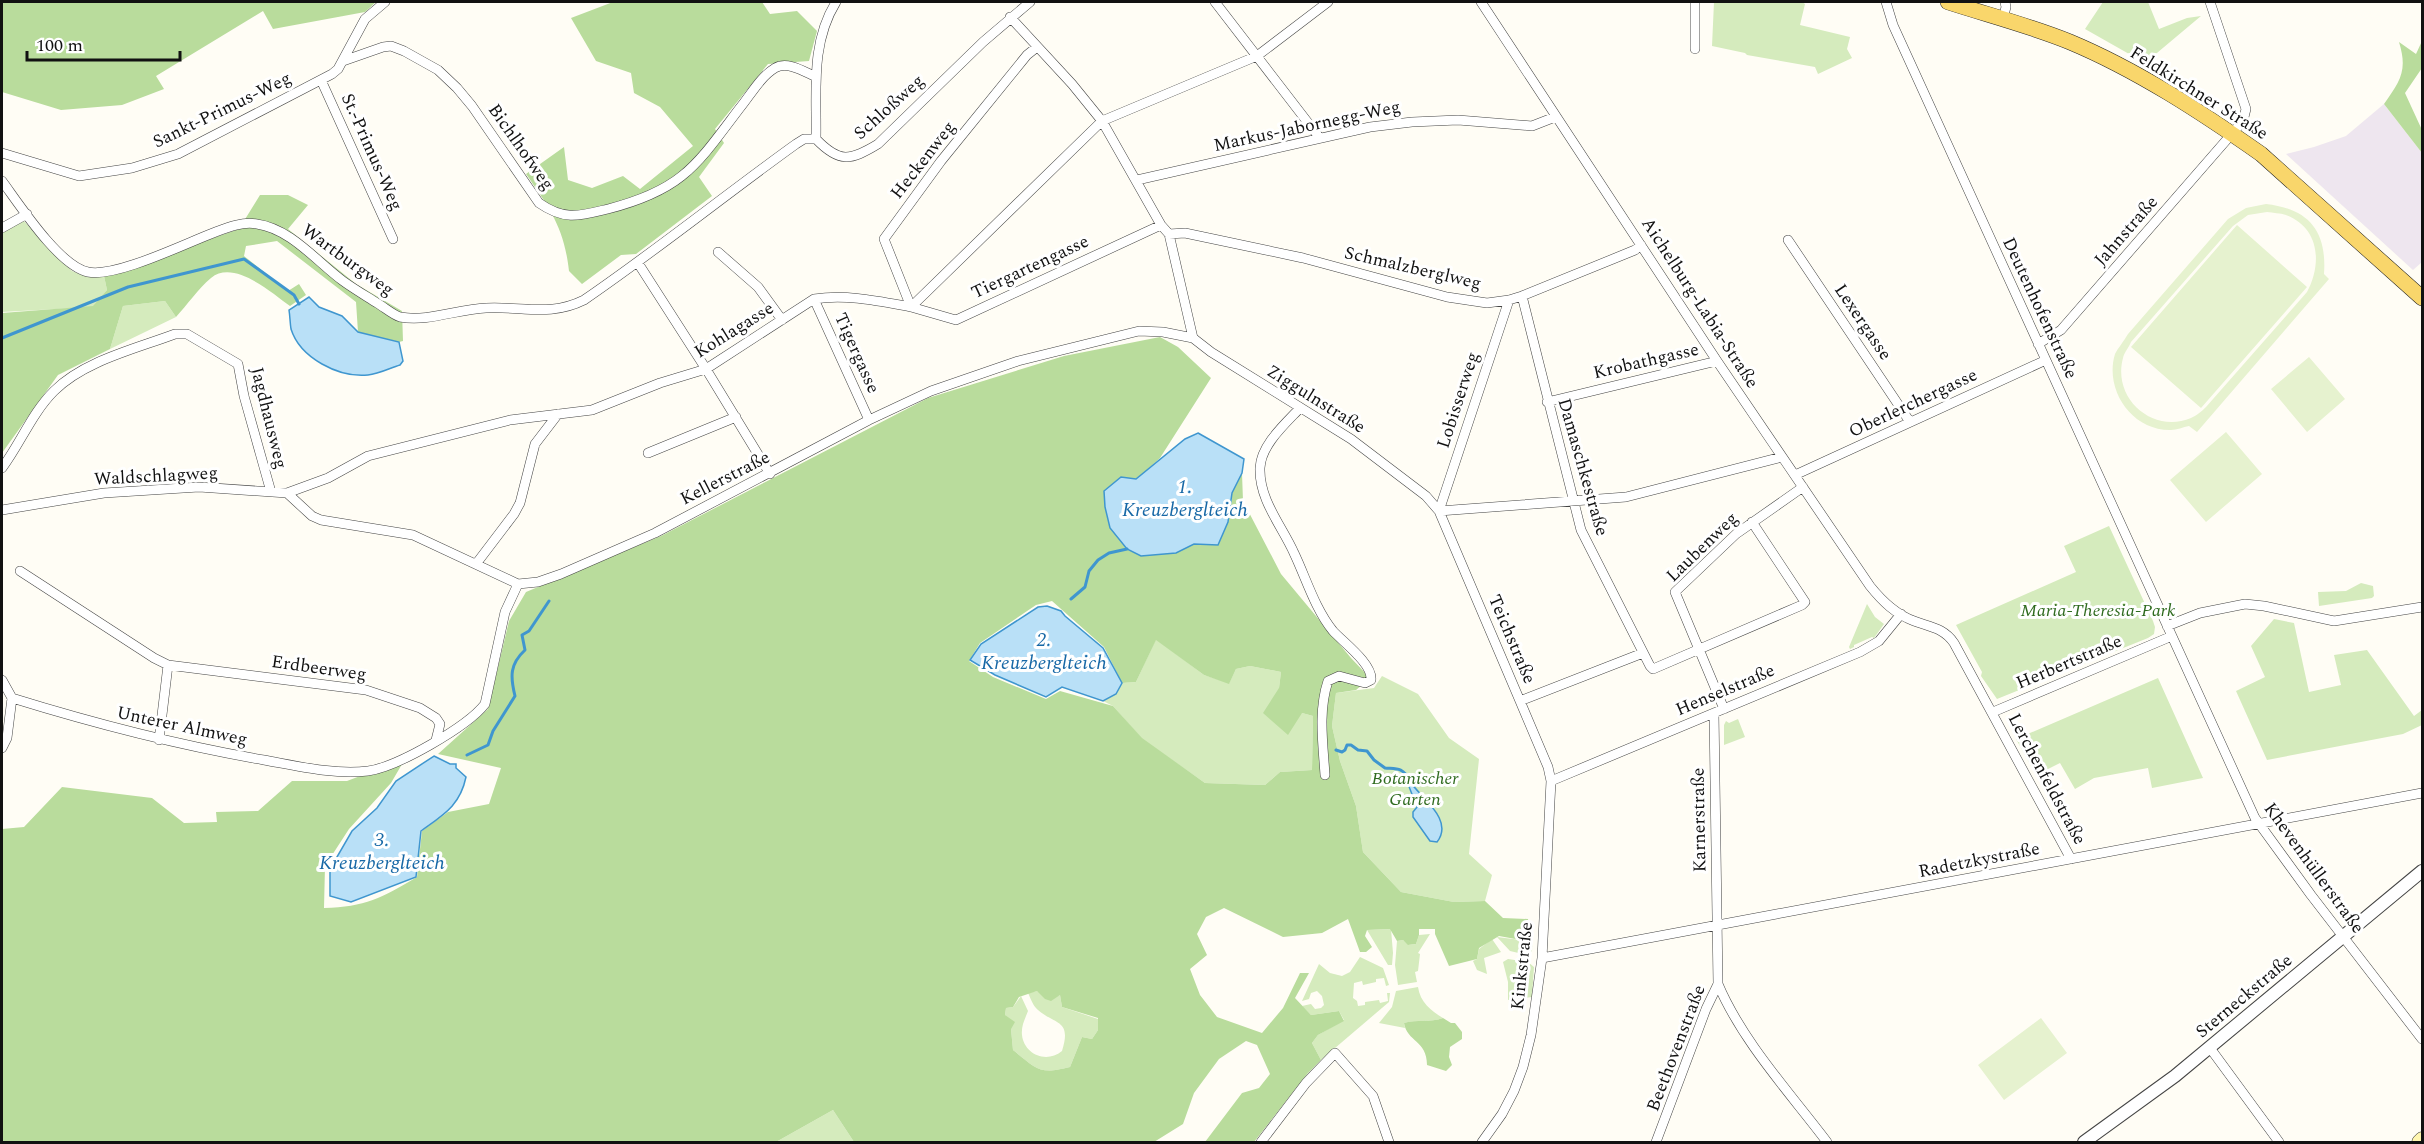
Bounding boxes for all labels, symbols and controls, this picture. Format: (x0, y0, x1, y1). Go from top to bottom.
scale bar (27, 24, 180, 62)
text: 100 m (36, 32, 83, 59)
street label: Feldkirchner Straße (2124, 39, 2274, 147)
street label: Sankt-Primus-Weg (148, 65, 296, 155)
street label: Schloßweg (848, 68, 930, 146)
street label: St.-Primus-Weg (334, 89, 410, 215)
street label: Markus-Jabornegg-Weg (1211, 93, 1403, 159)
street label: Bichlhofweg (481, 98, 561, 196)
street label: Heckenweg (884, 115, 962, 205)
street label: Jahnstraße (2088, 190, 2164, 272)
street label: Aichelburg-Labia-Straße (1635, 212, 1765, 394)
street label: Wartburgweg (296, 217, 400, 303)
street label: Tiergartengasse (967, 228, 1093, 306)
street label: Deutenhofenstraße (1995, 233, 2085, 383)
street label: Schmalzberglweg (1342, 239, 1484, 297)
street label: Lexergasse (1827, 278, 1899, 366)
street label: Kohlagasse (689, 295, 779, 365)
street label: Tigergasse (827, 308, 887, 398)
street label: Krobathgasse (1590, 336, 1702, 386)
street label: Lobisserweg (1430, 348, 1486, 452)
street label: Ziggulnstraße (1261, 358, 1371, 440)
street label: Oberlerchergasse (1844, 361, 1982, 445)
street label: Jagdhausweg (243, 364, 295, 472)
street label: Damaschkestraße (1550, 395, 1616, 539)
street label: Kellerstraße (675, 444, 775, 512)
street label: Waldschlagweg (93, 459, 219, 493)
water label: 1. Kreuzberglteich (1122, 472, 1248, 525)
street label: Laubenweg (1660, 505, 1744, 589)
street label: Teichstraße (1481, 590, 1543, 688)
park label: Maria-Theresia-Park (2021, 597, 2176, 624)
water label: 2. Kreuzberglteich (981, 625, 1107, 678)
street label: Herbertstraße (2012, 628, 2126, 696)
street label: Erdbeerweg (270, 648, 368, 688)
street label: Henselstraße (1671, 657, 1779, 723)
street label: Unterer Almweg (114, 699, 250, 753)
street label: Lerchenfeldstraße (2001, 708, 2093, 850)
park label: Botanischer Garten (1371, 765, 1459, 813)
street label: Karnerstraße (1685, 767, 1713, 873)
street label: Khevenhüllerstraße (2257, 797, 2371, 939)
water label: 3. Kreuzberglteich (319, 825, 445, 878)
street label: Radetzkystraße (1916, 835, 2042, 885)
street label: Kinkstraße (1504, 921, 1540, 1011)
street label: Sterneckstraße (2190, 947, 2298, 1045)
street label: Beethovenstraße (1639, 981, 1713, 1115)

